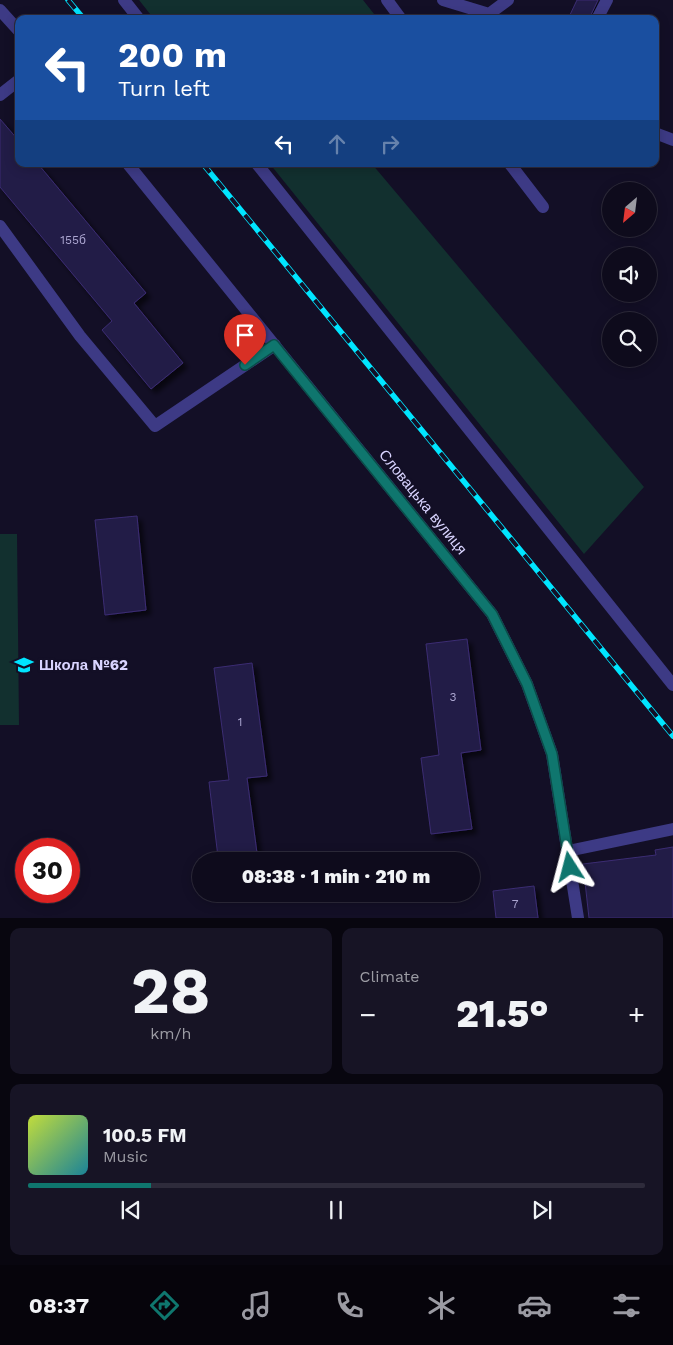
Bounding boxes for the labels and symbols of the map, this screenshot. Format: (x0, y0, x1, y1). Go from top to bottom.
north arrow (602, 182, 658, 238)
house number: 155б (60, 233, 86, 247)
pin (224, 314, 266, 365)
street label: Словацька вулиця (375, 446, 471, 558)
school or university icon: Школа №62 (13, 654, 35, 676)
place label: Школа №62 (39, 656, 128, 674)
house number: 3 (450, 690, 457, 704)
house number: 1 (238, 715, 242, 729)
speed limit sign: 30 (15, 838, 80, 903)
position arrow (543, 840, 595, 892)
house number: 7 (512, 897, 519, 911)

